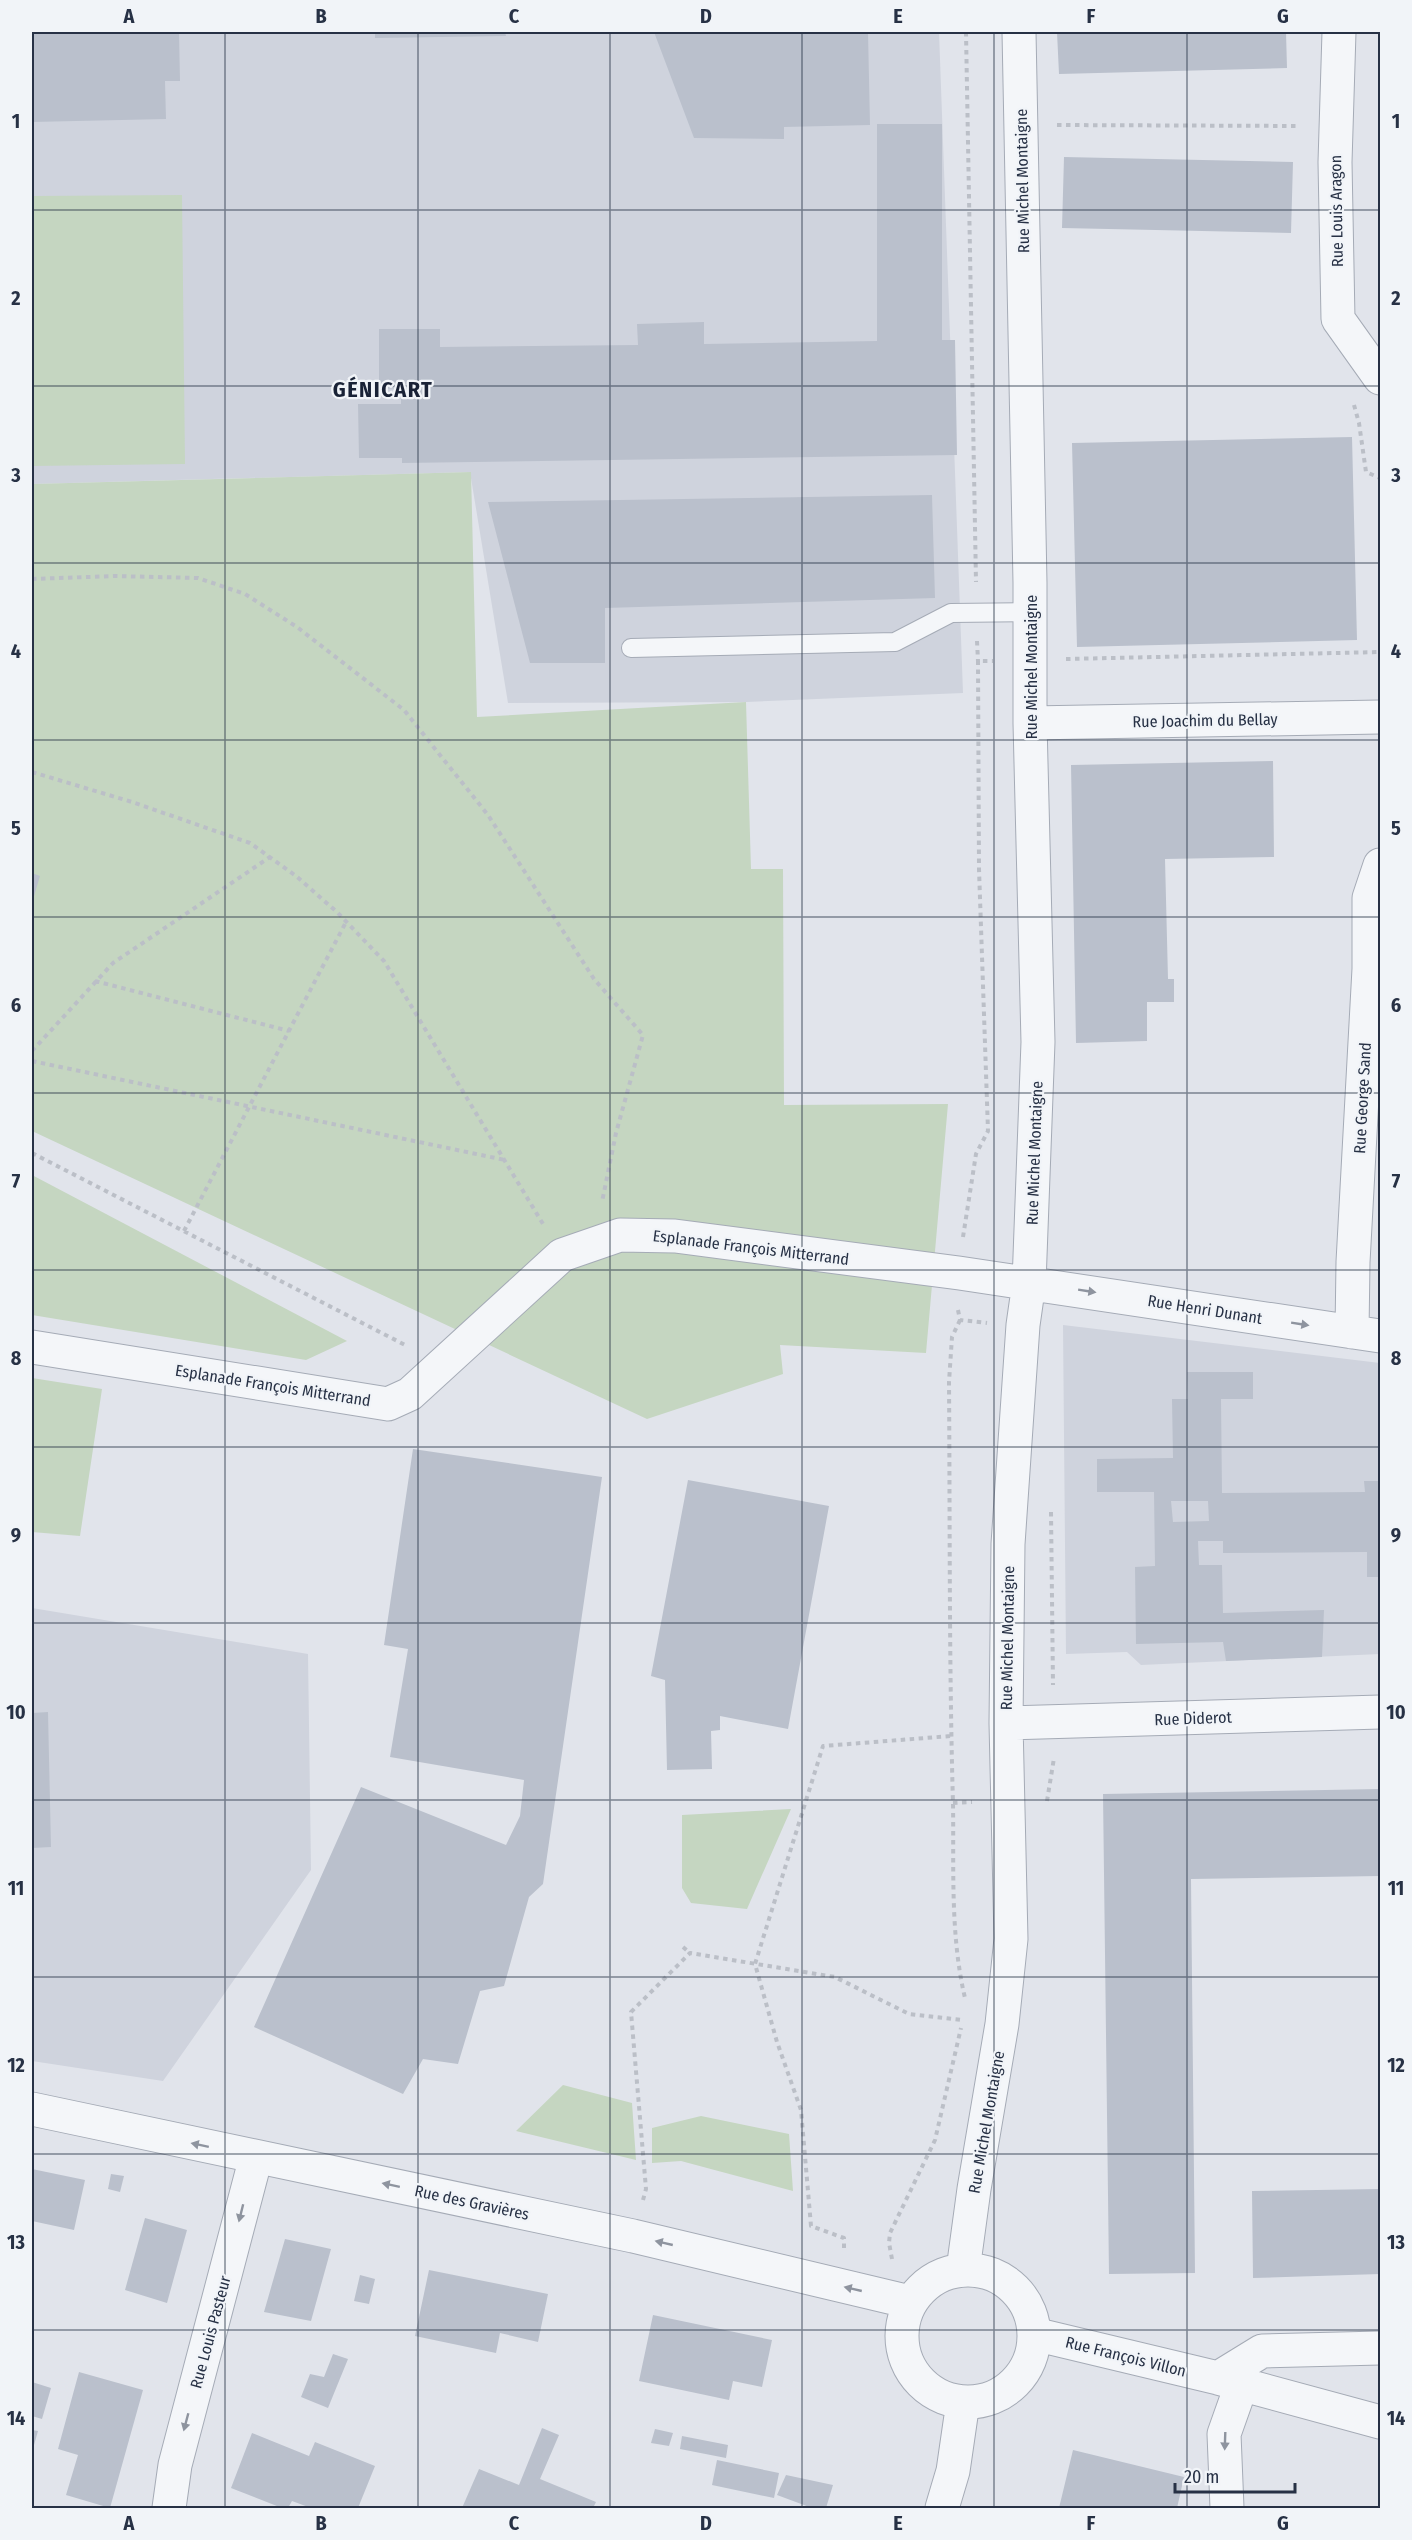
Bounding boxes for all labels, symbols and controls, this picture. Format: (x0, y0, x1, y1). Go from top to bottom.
text: A (123, 4, 136, 28)
text: B (315, 4, 327, 28)
text: C (509, 4, 520, 28)
text: D (700, 4, 712, 28)
text: E (893, 4, 903, 28)
text: F (1087, 4, 1096, 28)
text: G (1277, 4, 1289, 28)
text: 1 (12, 109, 20, 133)
street label: Rue Michel Montaigne (1012, 109, 1033, 253)
text: 1 (1392, 109, 1400, 133)
street label: Rue Louis Aragon (1326, 155, 1347, 267)
text: 2 (10, 286, 21, 310)
text: 2 (1390, 286, 1401, 310)
district label: GÉNICART (333, 376, 433, 403)
text: 3 (10, 463, 21, 487)
text: 3 (1390, 463, 1401, 487)
street label: Rue Michel Montaigne (1022, 595, 1041, 739)
text: 4 (11, 639, 21, 663)
text: 4 (1391, 639, 1401, 663)
street label: Rue Joachim du Bellay (1132, 710, 1279, 731)
text: 5 (11, 816, 21, 840)
text: 5 (1391, 816, 1401, 840)
text: 6 (11, 993, 21, 1017)
text: 6 (1391, 993, 1401, 1017)
street label: Rue George Sand (1350, 1042, 1375, 1154)
street label: Rue Michel Montaigne (1022, 1080, 1047, 1226)
text: 7 (12, 1169, 21, 1193)
text: 7 (1392, 1169, 1401, 1193)
street label: Esplanade François Mitterrand (652, 1226, 850, 1269)
one-way arrow (1077, 1287, 1096, 1296)
street label: Rue Henri Dunant (1146, 1291, 1264, 1328)
one-way arrow (1291, 1319, 1310, 1328)
text: 8 (11, 1346, 22, 1370)
text: 8 (1391, 1346, 1402, 1370)
street label: Esplanade François Mitterrand (174, 1361, 372, 1410)
text: 9 (11, 1523, 21, 1547)
text: 9 (1391, 1523, 1401, 1547)
street label: Rue Michel Montaigne (997, 1566, 1018, 1710)
text: 10 (6, 1700, 26, 1724)
text: 10 (1386, 1700, 1406, 1724)
street label: Rue Diderot (1154, 1708, 1233, 1729)
text: 11 (8, 1876, 24, 1900)
text: 11 (1388, 1876, 1404, 1900)
street label: Rue Michel Montaigne (965, 2049, 1008, 2195)
text: 12 (7, 2053, 25, 2077)
text: 12 (1387, 2053, 1405, 2077)
one-way arrow (190, 2140, 209, 2149)
one-way arrow (381, 2180, 400, 2189)
street label: Rue des Gravières (413, 2181, 531, 2224)
one-way arrow (236, 2204, 246, 2223)
text: 13 (7, 2230, 25, 2254)
text: 13 (1387, 2230, 1405, 2254)
one-way arrow (655, 2238, 673, 2248)
street label: Rue Louis Pasteur (186, 2273, 235, 2391)
one-way arrow (844, 2283, 863, 2293)
street label: Rue François Villon (1064, 2332, 1188, 2381)
text: 14 (7, 2406, 25, 2430)
text: 14 (1387, 2406, 1405, 2430)
one-way arrow (181, 2413, 191, 2431)
one-way arrow (1220, 2432, 1229, 2451)
scale bar (1175, 2456, 1295, 2494)
text: 20 m (1184, 2466, 1219, 2488)
text: A (123, 2511, 136, 2535)
text: B (315, 2511, 327, 2535)
text: C (509, 2511, 520, 2535)
text: D (700, 2511, 712, 2535)
text: E (893, 2511, 903, 2535)
text: F (1087, 2511, 1096, 2535)
text: G (1277, 2511, 1289, 2535)

